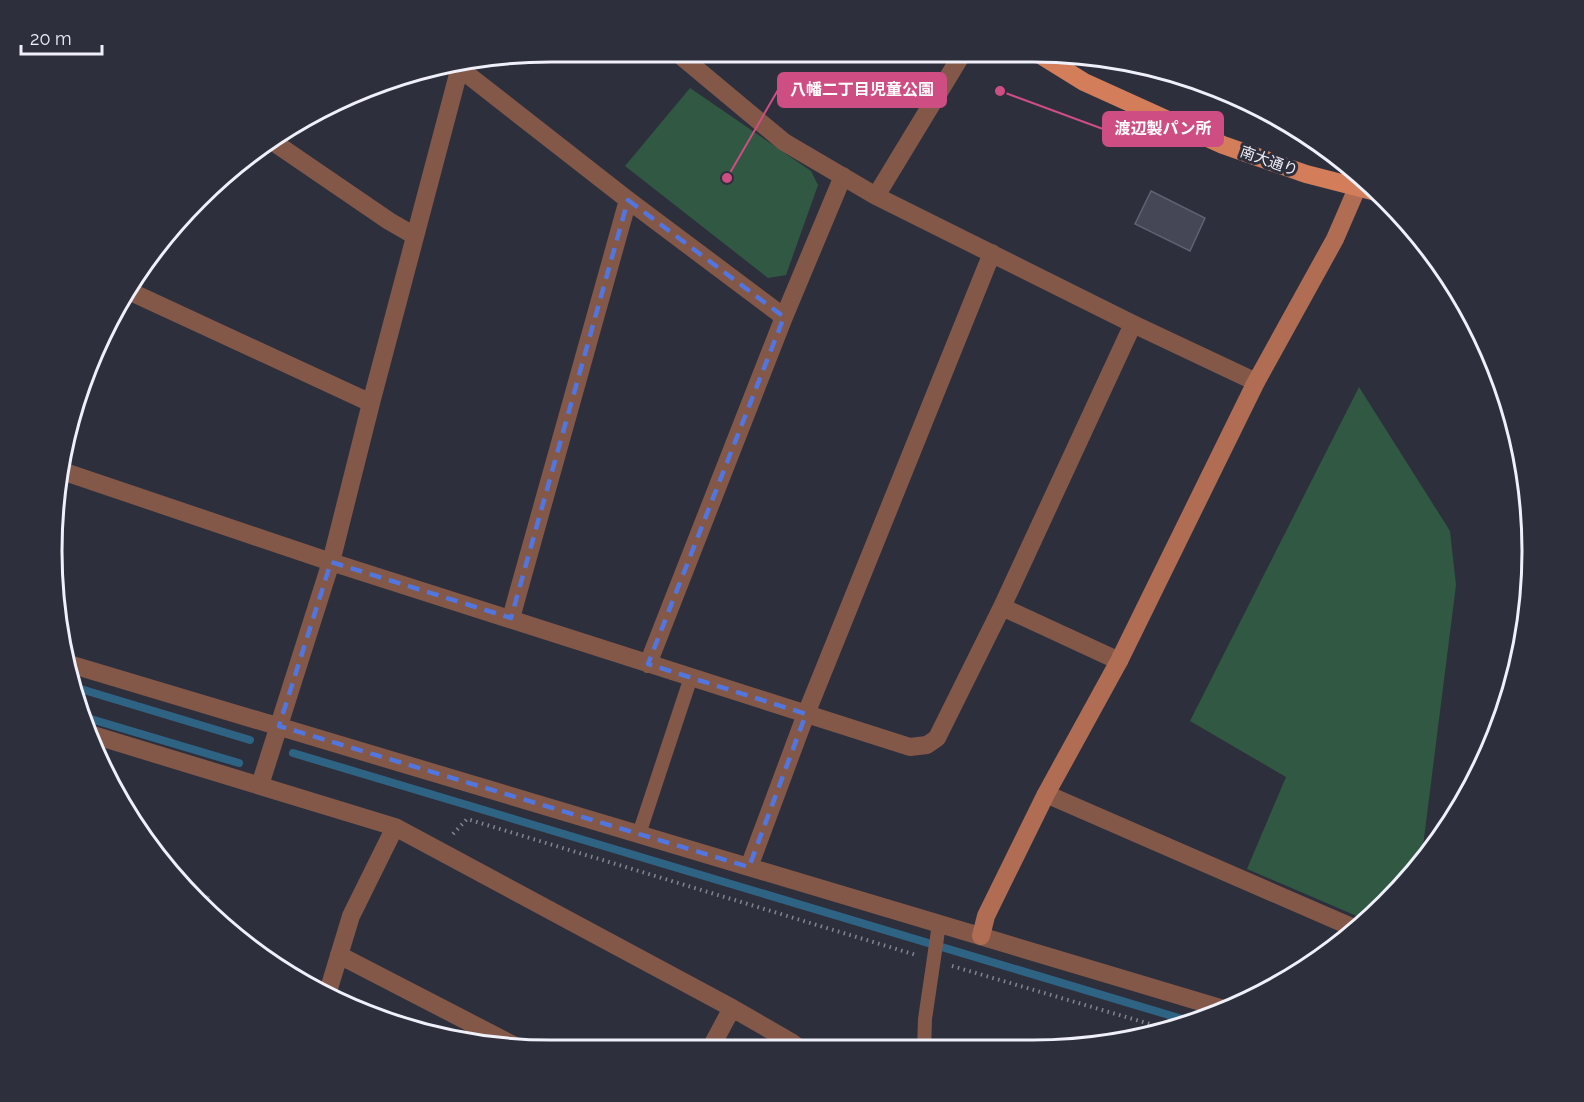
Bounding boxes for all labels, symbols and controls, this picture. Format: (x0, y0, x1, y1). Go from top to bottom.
scale bar (21, 18, 102, 56)
text: 20 m (30, 28, 72, 49)
callout: 八幡二丁目児童公園 (778, 73, 946, 107)
text: 八幡二丁目児童公園 (790, 80, 934, 99)
callout: 渡辺製パン所 (1103, 112, 1223, 146)
text: 渡辺製パン所 (1115, 119, 1211, 138)
street label: 南大通り (1238, 142, 1300, 180)

